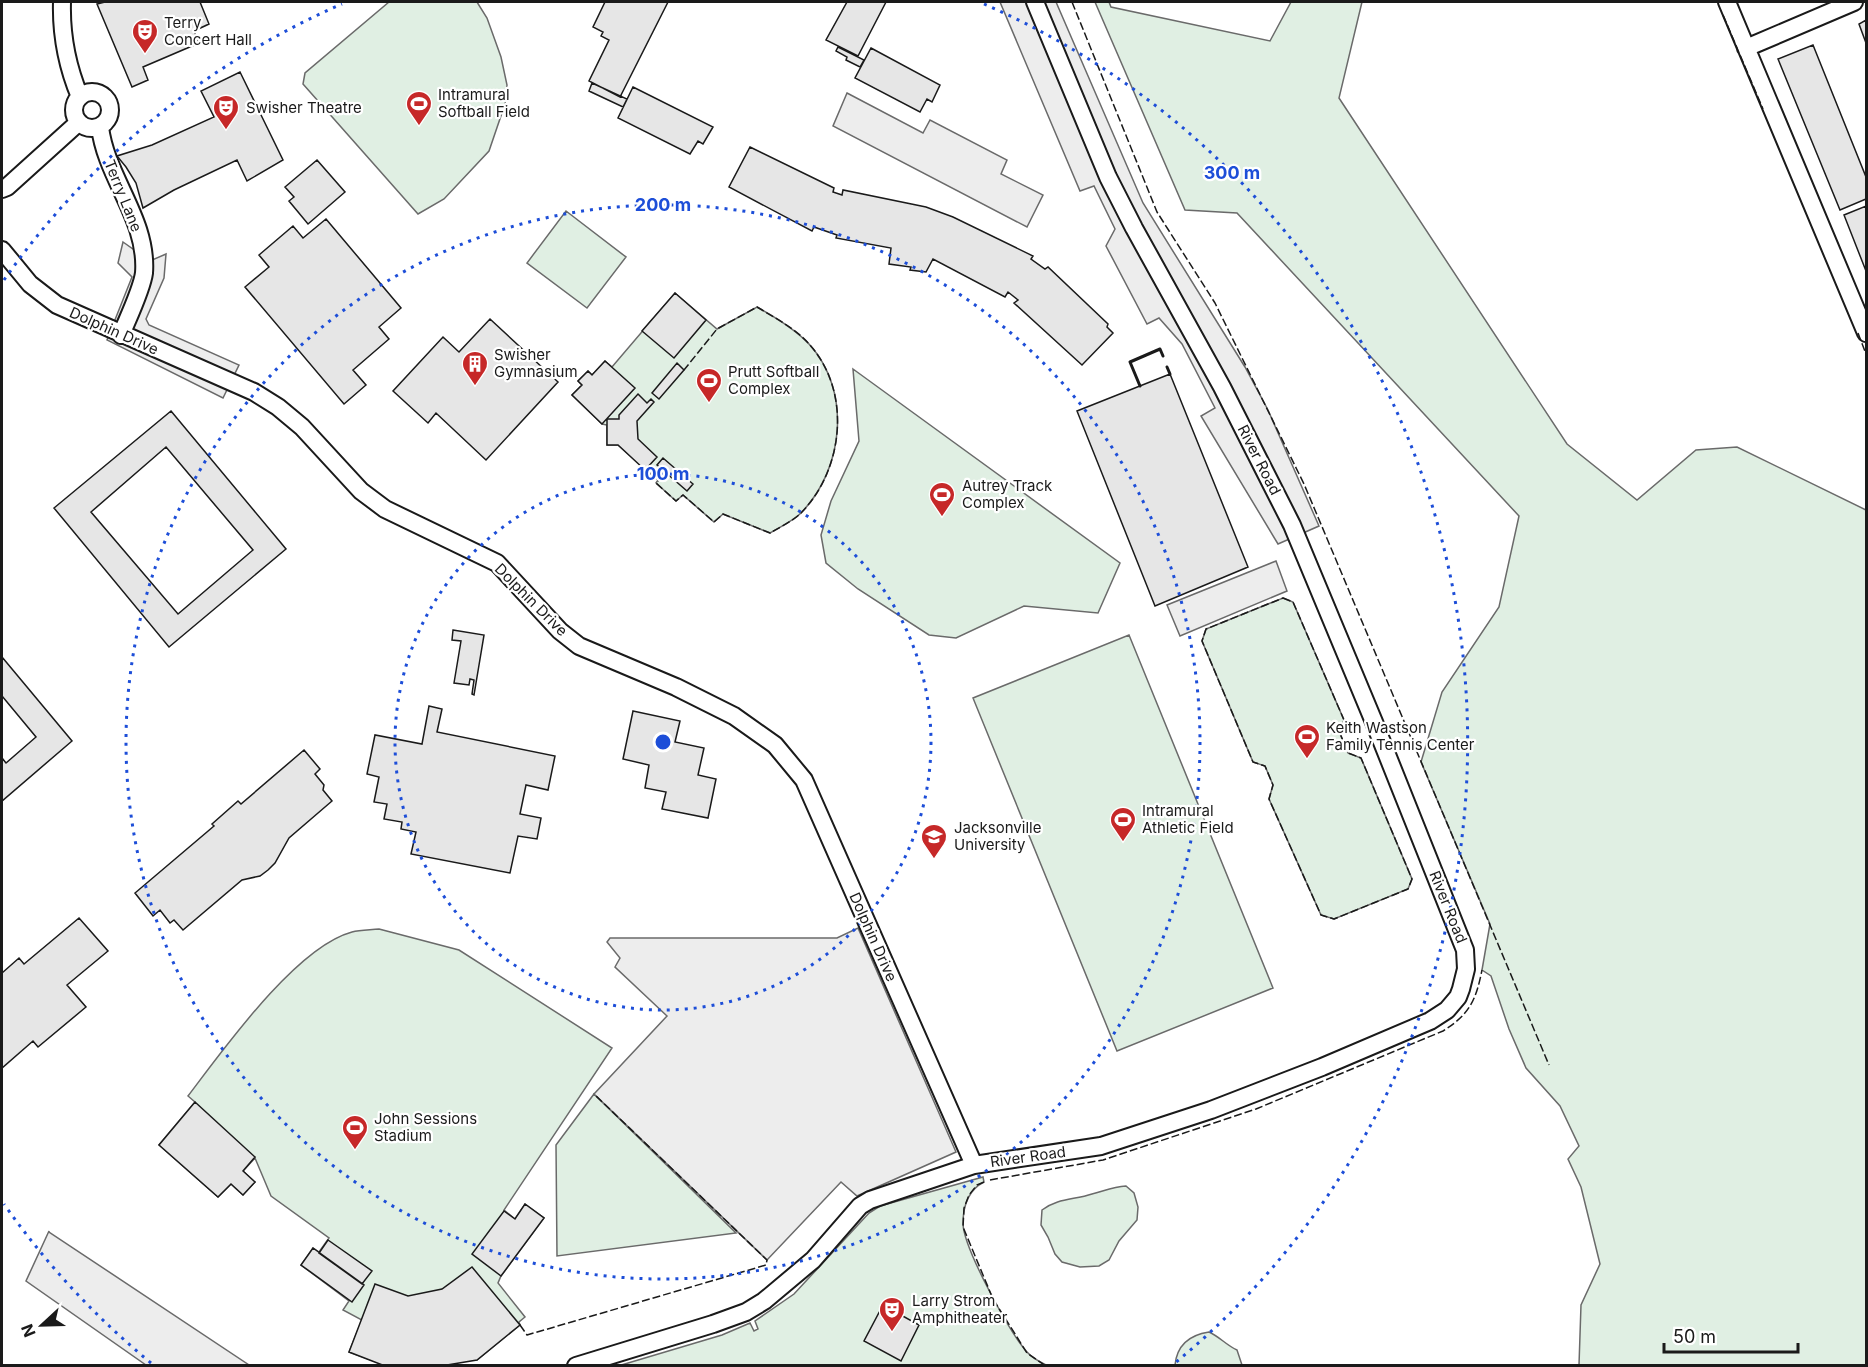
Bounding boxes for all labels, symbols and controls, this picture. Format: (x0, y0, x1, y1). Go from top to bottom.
place label: Terry Concert Hall (164, 13, 252, 49)
theatre icon: Terry Concert Hall (130, 17, 160, 55)
place label: Intramural Softball Field (438, 85, 530, 121)
sports icon: Intramural Softball Field (404, 89, 434, 127)
theatre icon: Swisher Theatre (211, 93, 241, 131)
place label: Swisher Theatre (246, 98, 362, 117)
street label: Terry Lane (100, 157, 147, 235)
text: 300 m (1204, 162, 1260, 183)
text: 200 m (635, 194, 691, 215)
street label: Dolphin Drive (67, 302, 162, 359)
place label: Swisher Gymnasium (494, 345, 578, 381)
building icon: Swisher Gymnasium (460, 349, 490, 387)
place label: Prutt Softball Complex (728, 362, 819, 398)
sports icon: Prutt Softball Complex (694, 366, 724, 404)
street label: River Road (1234, 422, 1285, 498)
text: 100 m (637, 463, 689, 484)
place label: Autrey Track Complex (962, 476, 1053, 512)
sports icon: Autrey Track Complex (927, 480, 957, 518)
street label: Dolphin Drive (491, 559, 572, 640)
place label: Keith Wastson Family Tennis Center (1326, 718, 1475, 754)
sports icon: Keith Wastson Family Tennis Center (1292, 722, 1322, 760)
centre of rings (653, 732, 673, 752)
place label: Intramural Athletic Field (1142, 801, 1234, 837)
sports icon: Intramural Athletic Field (1108, 805, 1138, 843)
place label: Jacksonville University (954, 818, 1041, 854)
school or university icon: Jacksonville University (919, 822, 949, 860)
street label: River Road (1425, 868, 1472, 946)
street label: Dolphin Drive (845, 889, 902, 984)
place label: John Sessions Stadium (374, 1109, 477, 1145)
sports icon: John Sessions Stadium (340, 1113, 370, 1151)
street label: River Road (989, 1142, 1067, 1171)
place label: Larry Strom Amphitheater (912, 1291, 1008, 1327)
north arrow (12, 1295, 72, 1355)
theatre icon: Larry Strom Amphitheater (877, 1295, 907, 1333)
scale bar (1664, 1316, 1798, 1354)
text: N (17, 1321, 40, 1340)
text: 50 m (1673, 1326, 1716, 1347)

